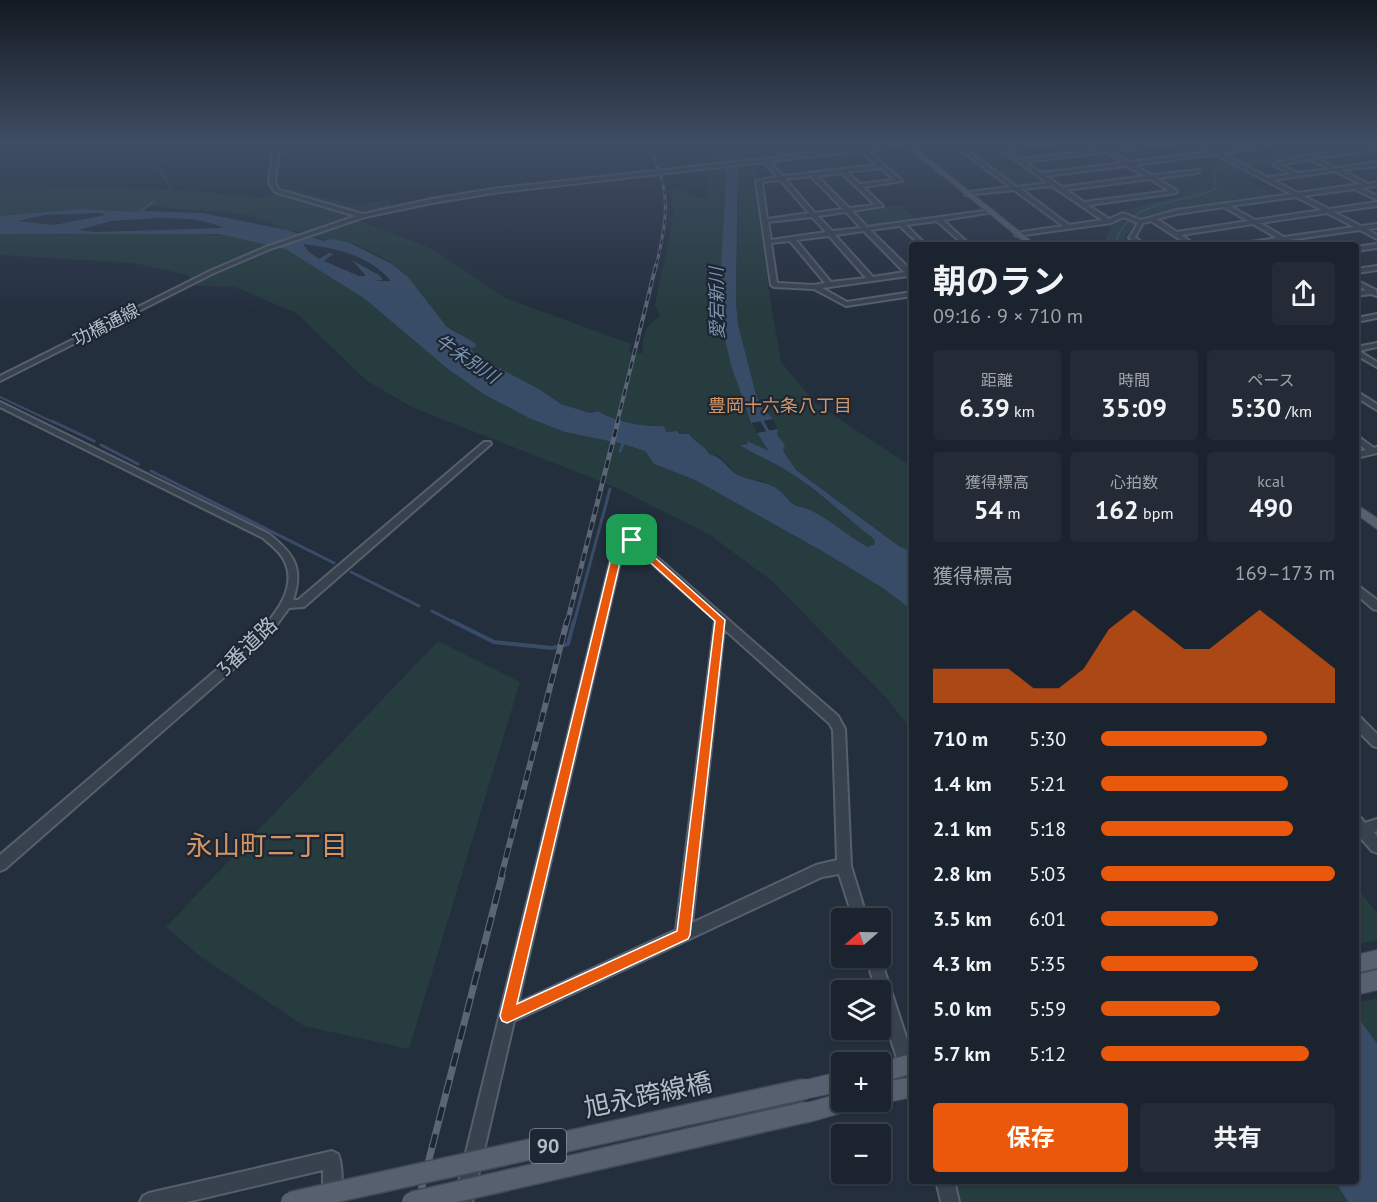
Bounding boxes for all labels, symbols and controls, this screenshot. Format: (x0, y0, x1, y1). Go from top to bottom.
text: 朝のラン (933, 259, 1065, 302)
button: share (1272, 262, 1335, 325)
water label: 愛宕新川 (704, 265, 729, 339)
street label: 功橋通線 (68, 298, 143, 351)
text: 09:16 · 9 × 710 m (933, 303, 1083, 329)
water label: 牛朱別川 (431, 329, 505, 389)
text: 距離 (981, 370, 1013, 390)
text: 時間 (1118, 370, 1150, 390)
text: ペース (1247, 370, 1295, 390)
text: 6.39 (959, 391, 1010, 424)
text: 35:09 (1101, 391, 1167, 424)
text: 5:30 (1230, 391, 1281, 424)
district label: 豊岡十六条八丁目 (708, 394, 852, 417)
text: km (1010, 401, 1035, 421)
text: /km (1281, 401, 1312, 421)
text: kcal (1257, 471, 1285, 491)
text: 獲得標高 (965, 472, 1029, 492)
text: 心拍数 (1110, 472, 1158, 492)
text: 490 (1249, 491, 1293, 524)
text: 54 (974, 493, 1003, 526)
text: 162 (1095, 493, 1139, 526)
text: m (1003, 503, 1020, 523)
text: bpm (1139, 503, 1173, 523)
pin (606, 514, 657, 565)
icon: arrive (615, 523, 648, 556)
text: 169–173 m (1235, 560, 1335, 586)
text: 獲得標高 (933, 563, 1013, 589)
street label: 3番道路 (210, 611, 283, 682)
text: 710 m (933, 726, 988, 752)
text: 5:30 (1029, 726, 1066, 752)
text: 1.4 km (933, 771, 992, 797)
text: 5:21 (1029, 771, 1066, 797)
text: 2.1 km (933, 816, 992, 842)
text: 5:18 (1029, 816, 1066, 842)
district label: 永山町二丁目 (186, 828, 348, 862)
text: 2.8 km (933, 861, 992, 887)
text: 5:03 (1029, 861, 1066, 887)
text: 3.5 km (933, 906, 992, 932)
text: 6:01 (1029, 906, 1066, 932)
north arrow (831, 908, 891, 968)
map controls (831, 908, 891, 1184)
text: 4.3 km (933, 951, 992, 977)
text: 5:35 (1029, 951, 1066, 977)
button: layers (831, 980, 891, 1040)
text: 5.0 km (933, 996, 992, 1022)
text: 5:59 (1029, 996, 1066, 1022)
text: 5.7 km (933, 1041, 991, 1067)
text: 5:12 (1029, 1041, 1066, 1067)
button: + (831, 1052, 891, 1112)
street label: 旭永跨線橋 (581, 1065, 715, 1124)
button: 保存 (933, 1103, 1128, 1172)
button: 共有 (1140, 1103, 1335, 1172)
button: − (831, 1124, 891, 1184)
road number: 90 (530, 1129, 566, 1163)

